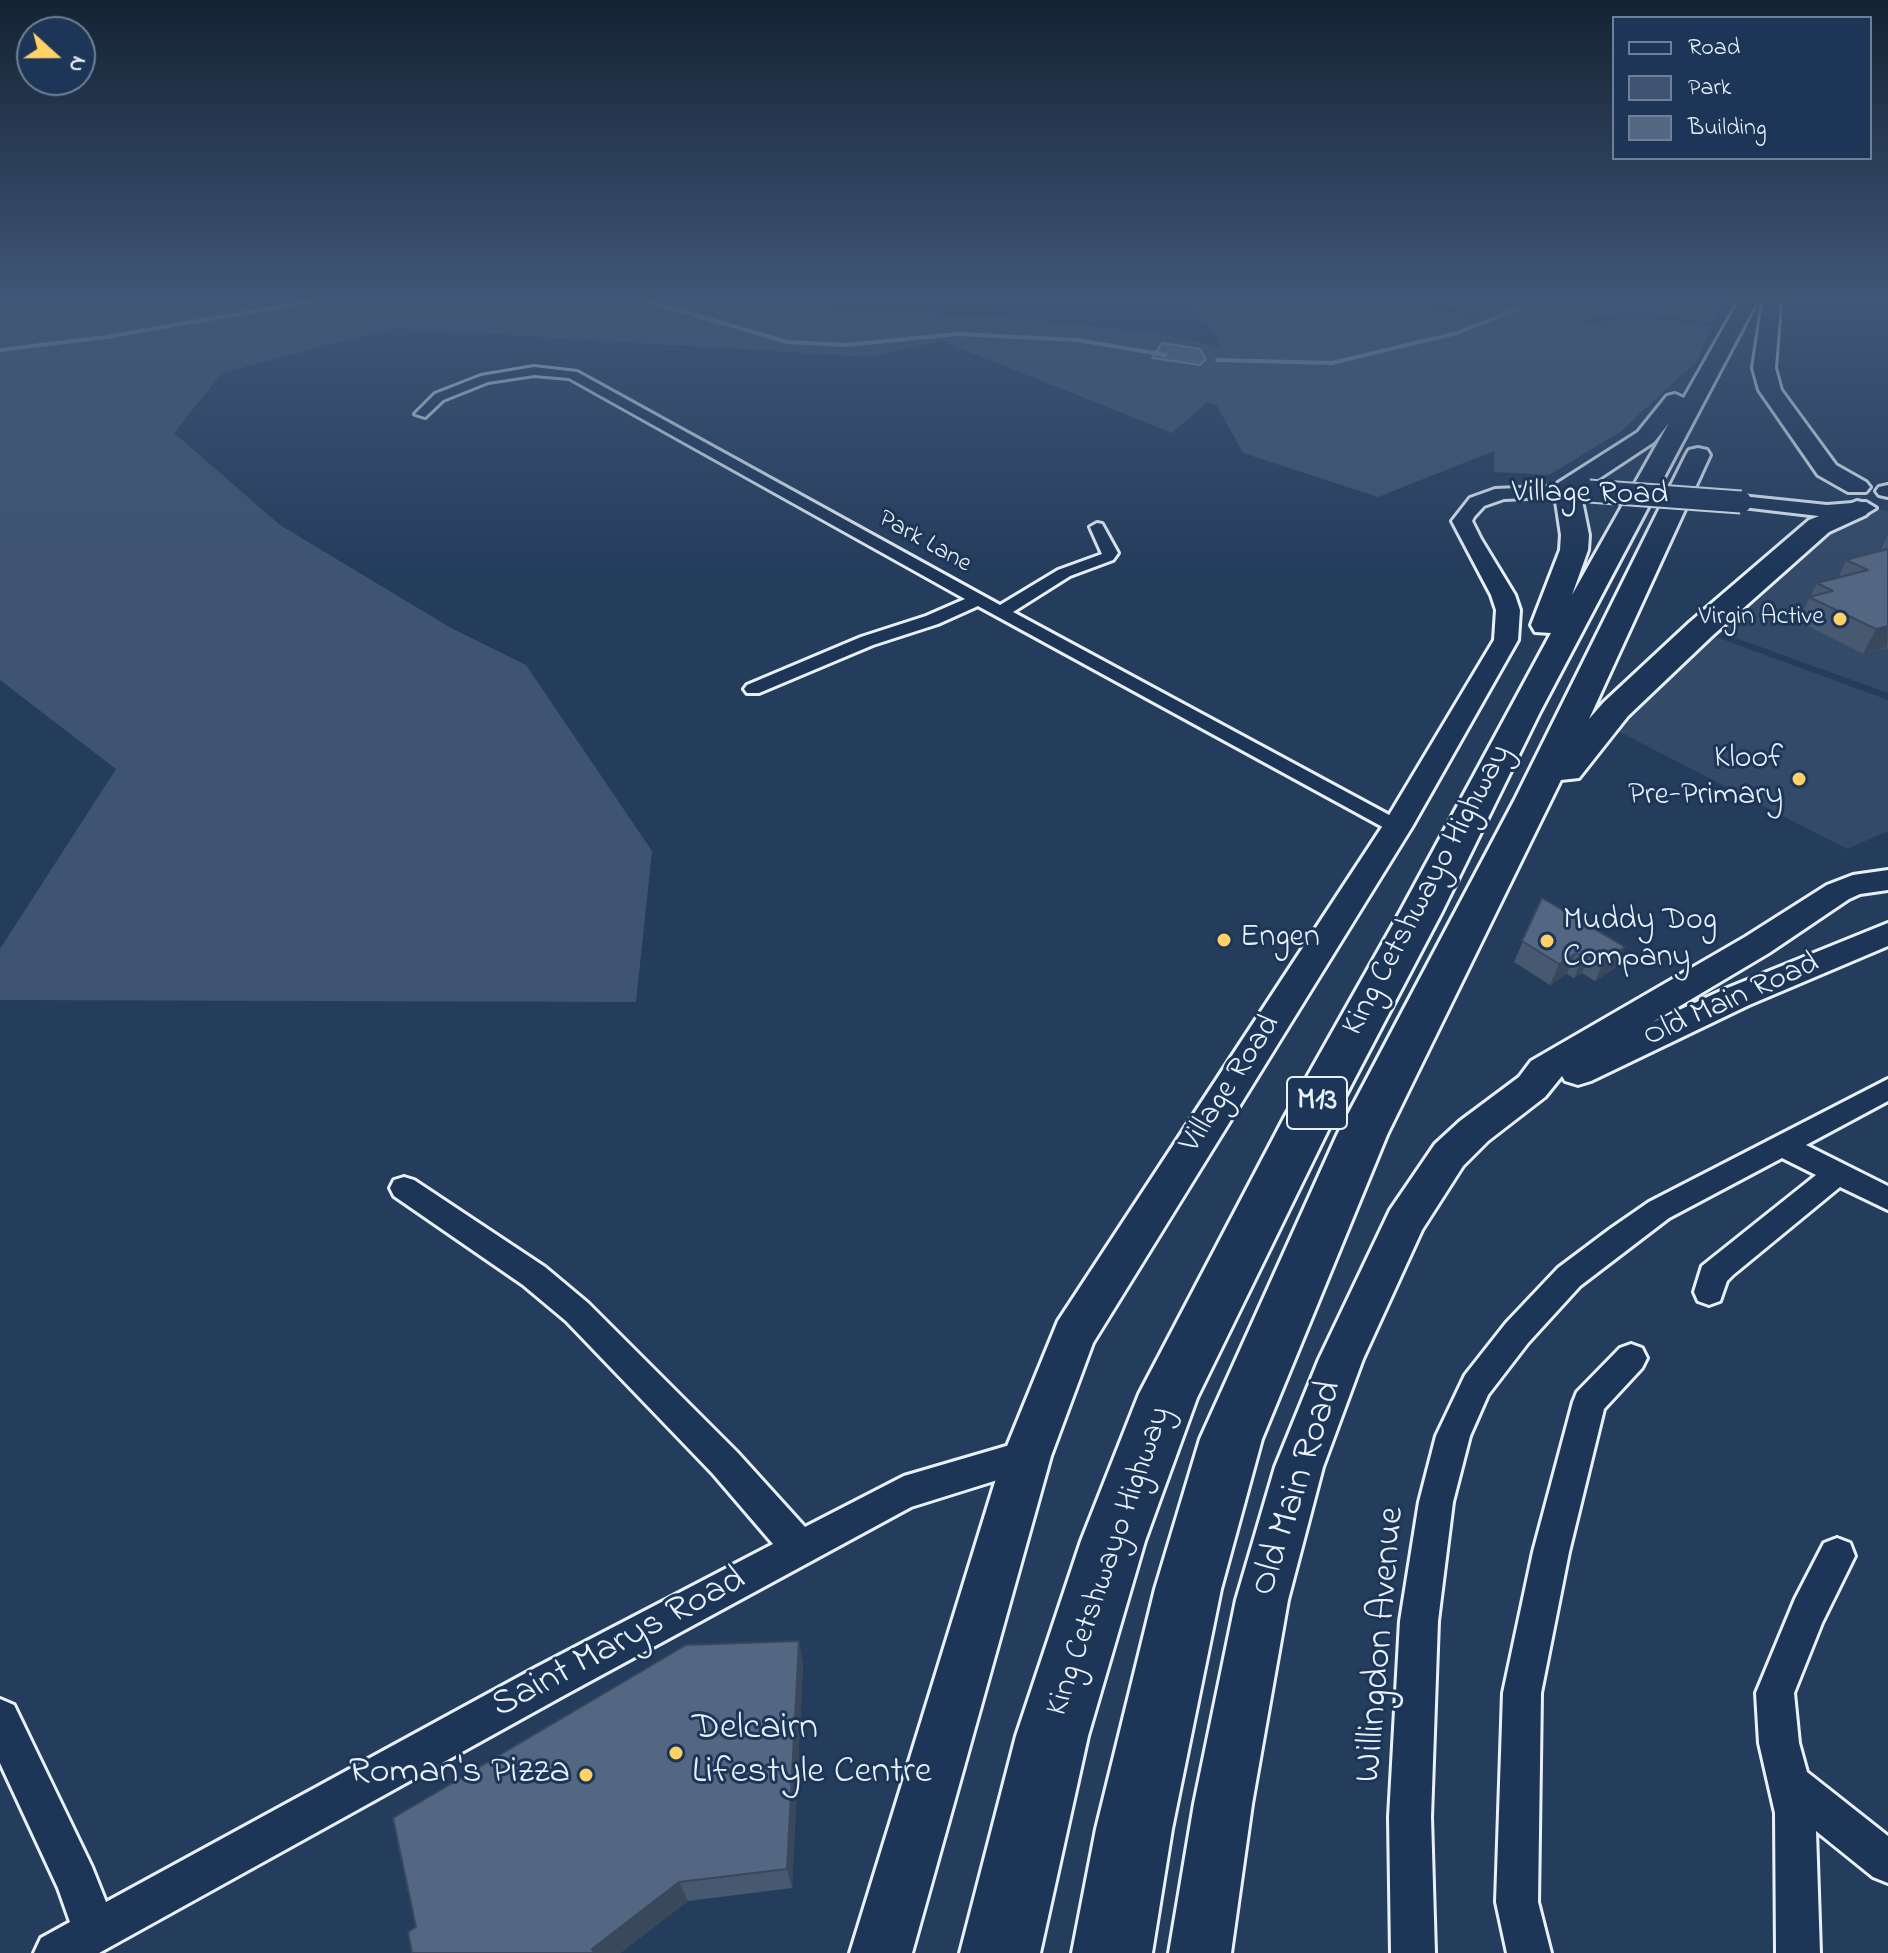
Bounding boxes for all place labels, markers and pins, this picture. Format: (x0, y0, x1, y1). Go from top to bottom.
place label: Virgin Active (1699, 603, 1824, 635)
marker: Virgin Active (1831, 610, 1849, 628)
place label: Kloof Pre-Primary (1628, 742, 1783, 817)
marker: Kloof Pre-Primary (1790, 770, 1808, 788)
place label: Muddy Dog Company (1563, 904, 1717, 979)
place label: Engen (1240, 921, 1320, 959)
marker: Engen (1215, 931, 1233, 949)
marker: Muddy Dog Company (1538, 932, 1556, 950)
place label: Delcairn Lifestyle Centre (692, 1708, 932, 1798)
marker: Delcairn Lifestyle Centre (667, 1744, 685, 1762)
place label: Roman's Pizza (349, 1752, 570, 1798)
marker: Roman's Pizza (577, 1766, 595, 1784)

